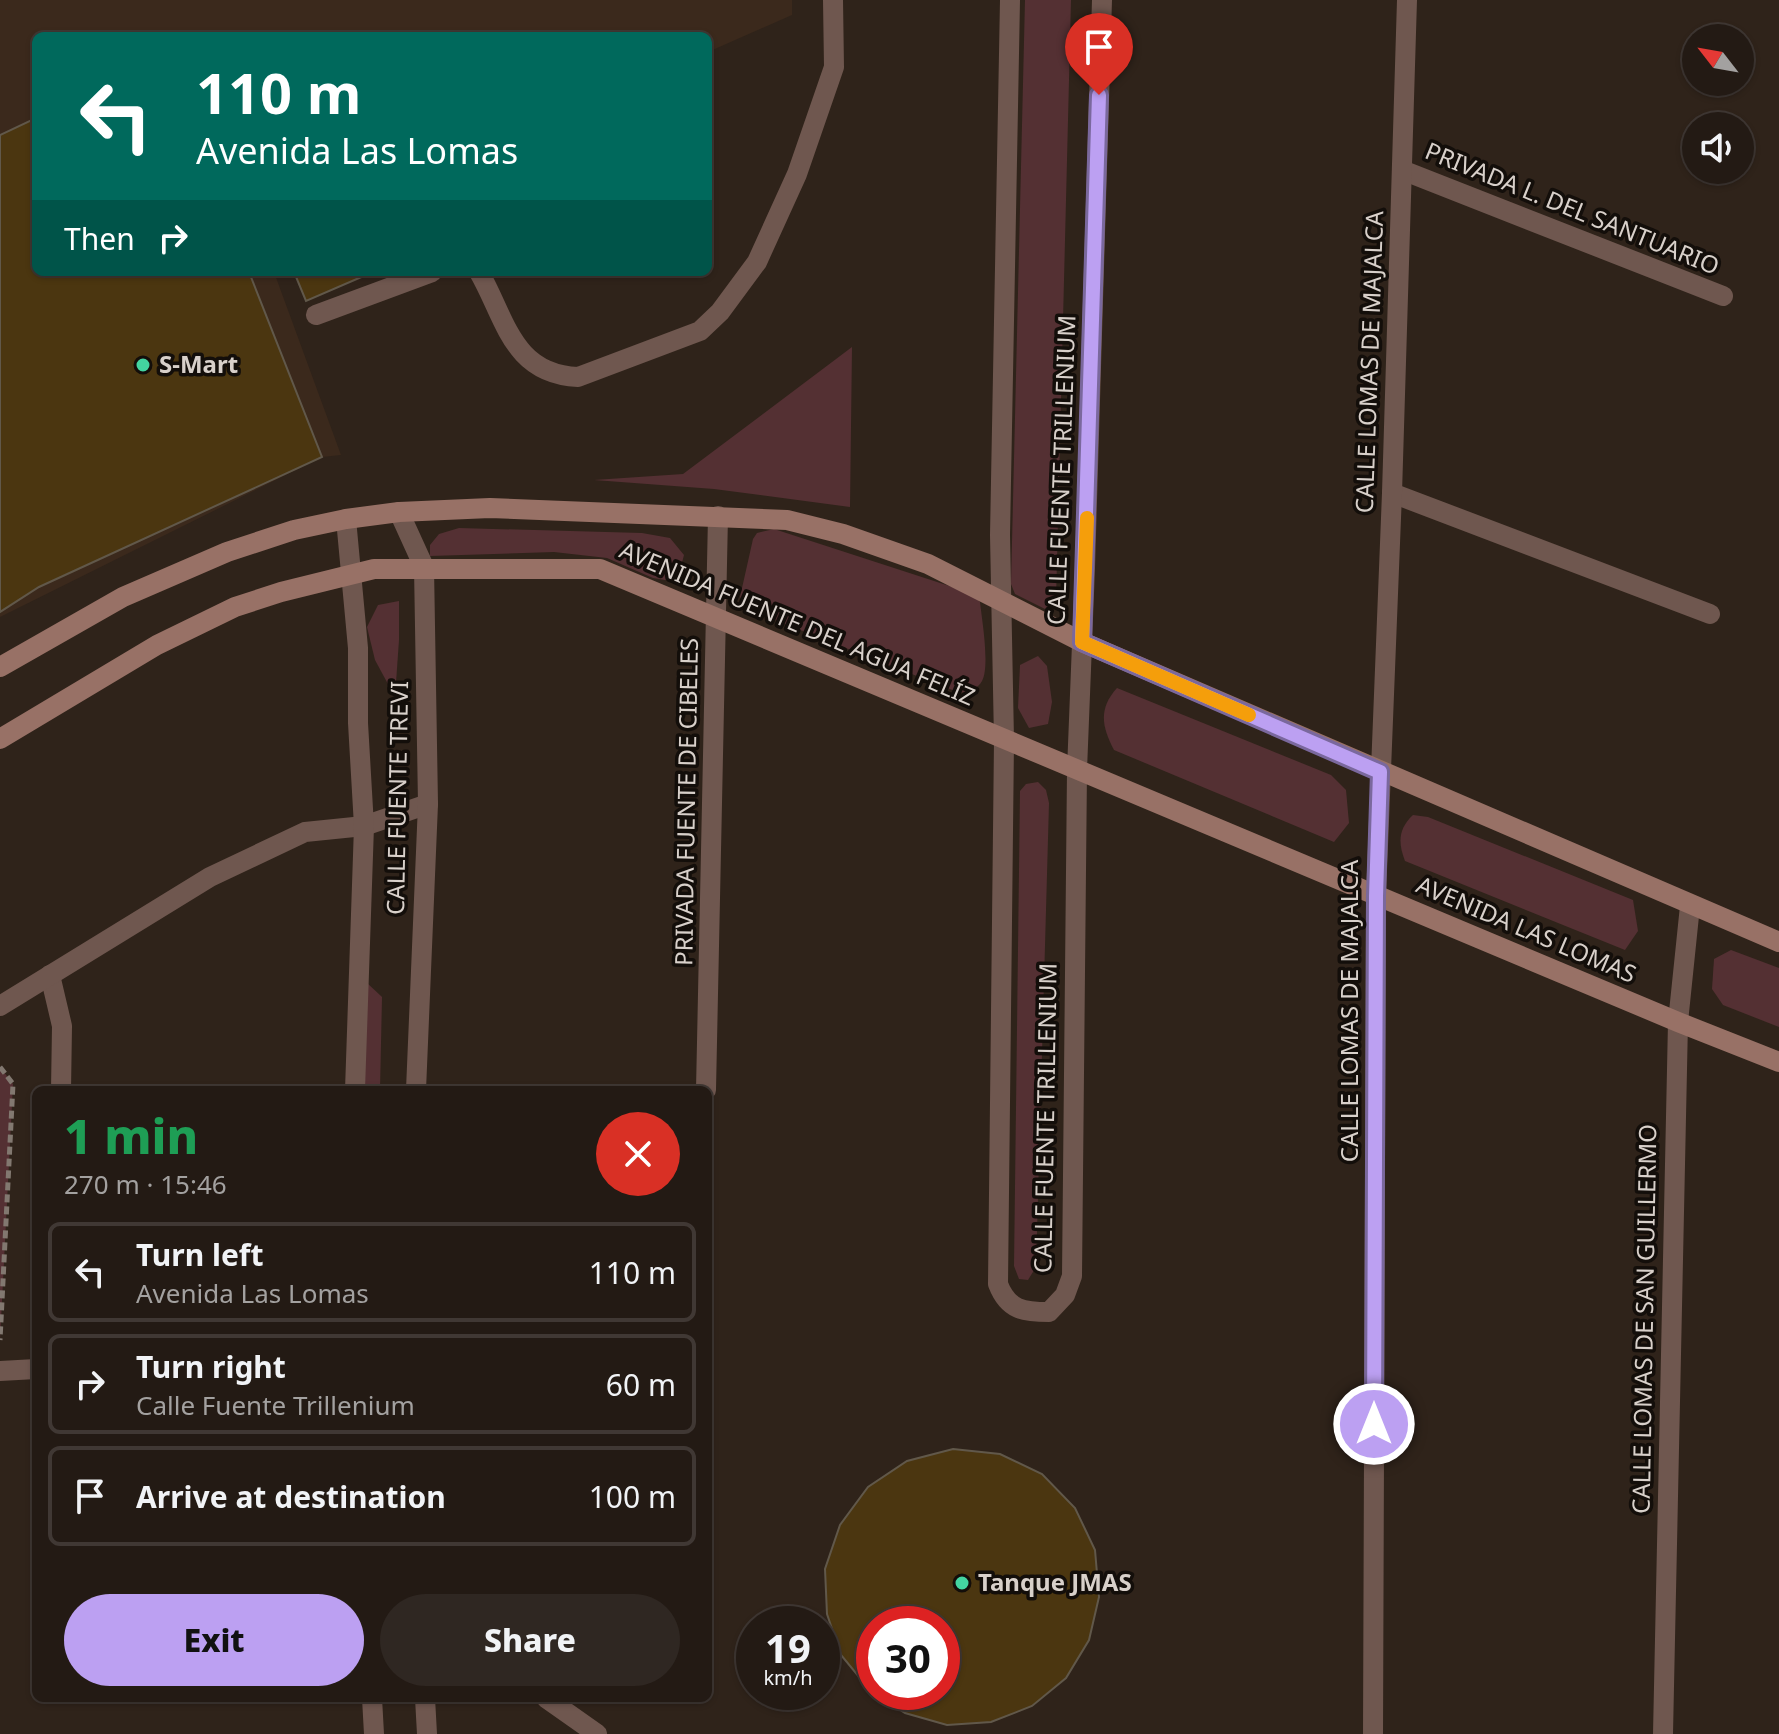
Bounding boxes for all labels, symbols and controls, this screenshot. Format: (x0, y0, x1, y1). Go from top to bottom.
pin (1065, 13, 1133, 95)
north arrow (1682, 24, 1754, 96)
map controls (1682, 24, 1754, 184)
icon: arrive (1077, 25, 1121, 69)
text: 110 m (196, 54, 361, 130)
icon: left (64, 64, 168, 168)
button: sound (1682, 112, 1754, 184)
text: Avenida Las Lomas (196, 126, 518, 175)
street label: PRIVADA L. DEL SANTUARIO (1421, 133, 1725, 282)
street label: CALLE LOMAS DE MAJALCA (1347, 210, 1390, 514)
icon: right (151, 216, 195, 260)
text: Then (64, 218, 135, 259)
street label: CALLE FUENTE TRILLENIUM (1039, 314, 1082, 626)
place label: S-Mart (159, 347, 238, 380)
marker: S-Mart (134, 356, 152, 374)
street label: AVENIDA FUENTE DEL AGUA FELÍZ (615, 533, 980, 713)
street label: PRIVADA FUENTE DE CIBELES (666, 638, 705, 966)
street label: CALLE FUENTE TREVI (378, 681, 415, 915)
street label: CALLE LOMAS DE MAJALCA (1332, 859, 1365, 1162)
street label: AVENIDA LAS LOMAS (1412, 867, 1641, 990)
street label: CALLE FUENTE TRILLENIUM (1025, 963, 1064, 1273)
text: 1 min (64, 1103, 198, 1168)
button: close (596, 1112, 680, 1196)
street label: CALLE LOMAS DE SAN GUILLERMO (1624, 1124, 1663, 1514)
text: 270 m · 15:46 (64, 1166, 227, 1202)
text: Turn left (136, 1234, 264, 1275)
icon: left (68, 1250, 112, 1294)
text: 110 m (589, 1252, 676, 1293)
text: Avenida Las Lomas (136, 1275, 369, 1311)
text: Turn right (136, 1346, 286, 1387)
icon: right (68, 1362, 112, 1406)
text: 60 m (606, 1364, 676, 1405)
position arrow (1332, 1382, 1416, 1466)
text: Calle Fuente Trillenium (136, 1387, 415, 1423)
icon: arrive (68, 1474, 112, 1518)
text: Arrive at destination (136, 1476, 446, 1517)
text: 100 m (589, 1476, 676, 1517)
place label: Tanque JMAS (978, 1565, 1132, 1598)
marker: Tanque JMAS (953, 1574, 971, 1592)
button: Exit (64, 1594, 364, 1686)
button: Share (380, 1594, 680, 1686)
speed limit sign: 30 (856, 1606, 960, 1710)
text: 19 (765, 1620, 811, 1675)
text: km/h (763, 1664, 813, 1691)

